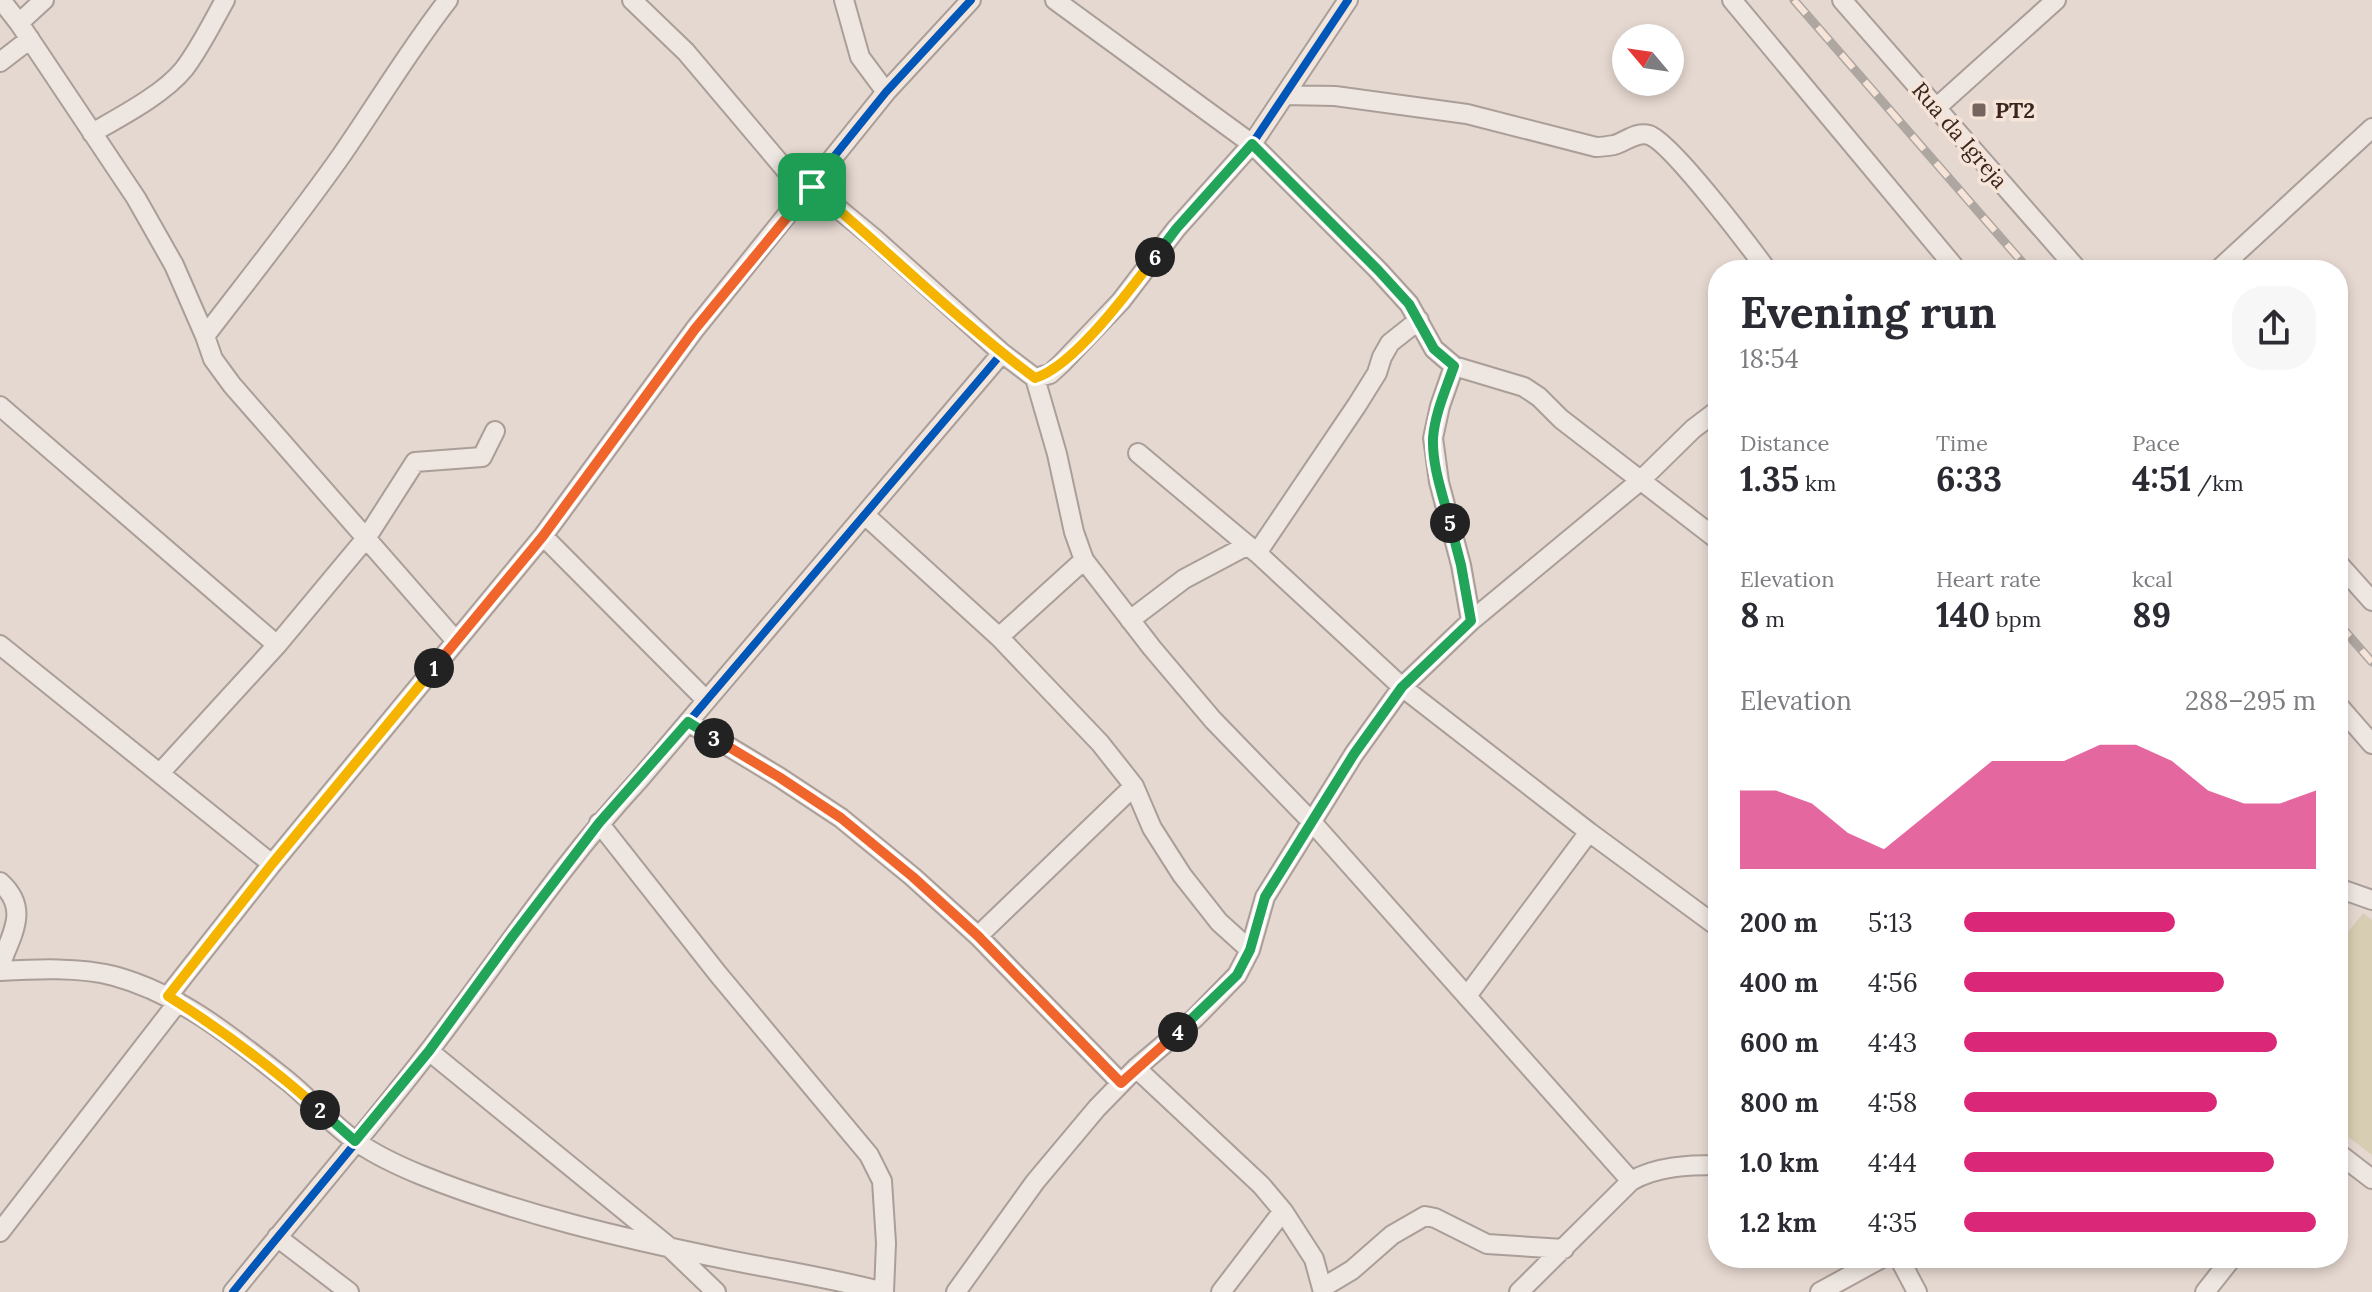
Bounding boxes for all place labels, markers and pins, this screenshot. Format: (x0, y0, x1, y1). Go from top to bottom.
place label: PT2 (1995, 96, 2035, 124)
marker: PT2 (1970, 101, 1988, 119)
pin (778, 153, 846, 221)
pin: 6 (1135, 237, 1175, 277)
pin: 5 (1430, 503, 1470, 543)
pin: 1 (414, 648, 454, 688)
pin: 3 (694, 718, 734, 758)
pin: 4 (1158, 1012, 1198, 1052)
pin: 2 (300, 1090, 340, 1130)

